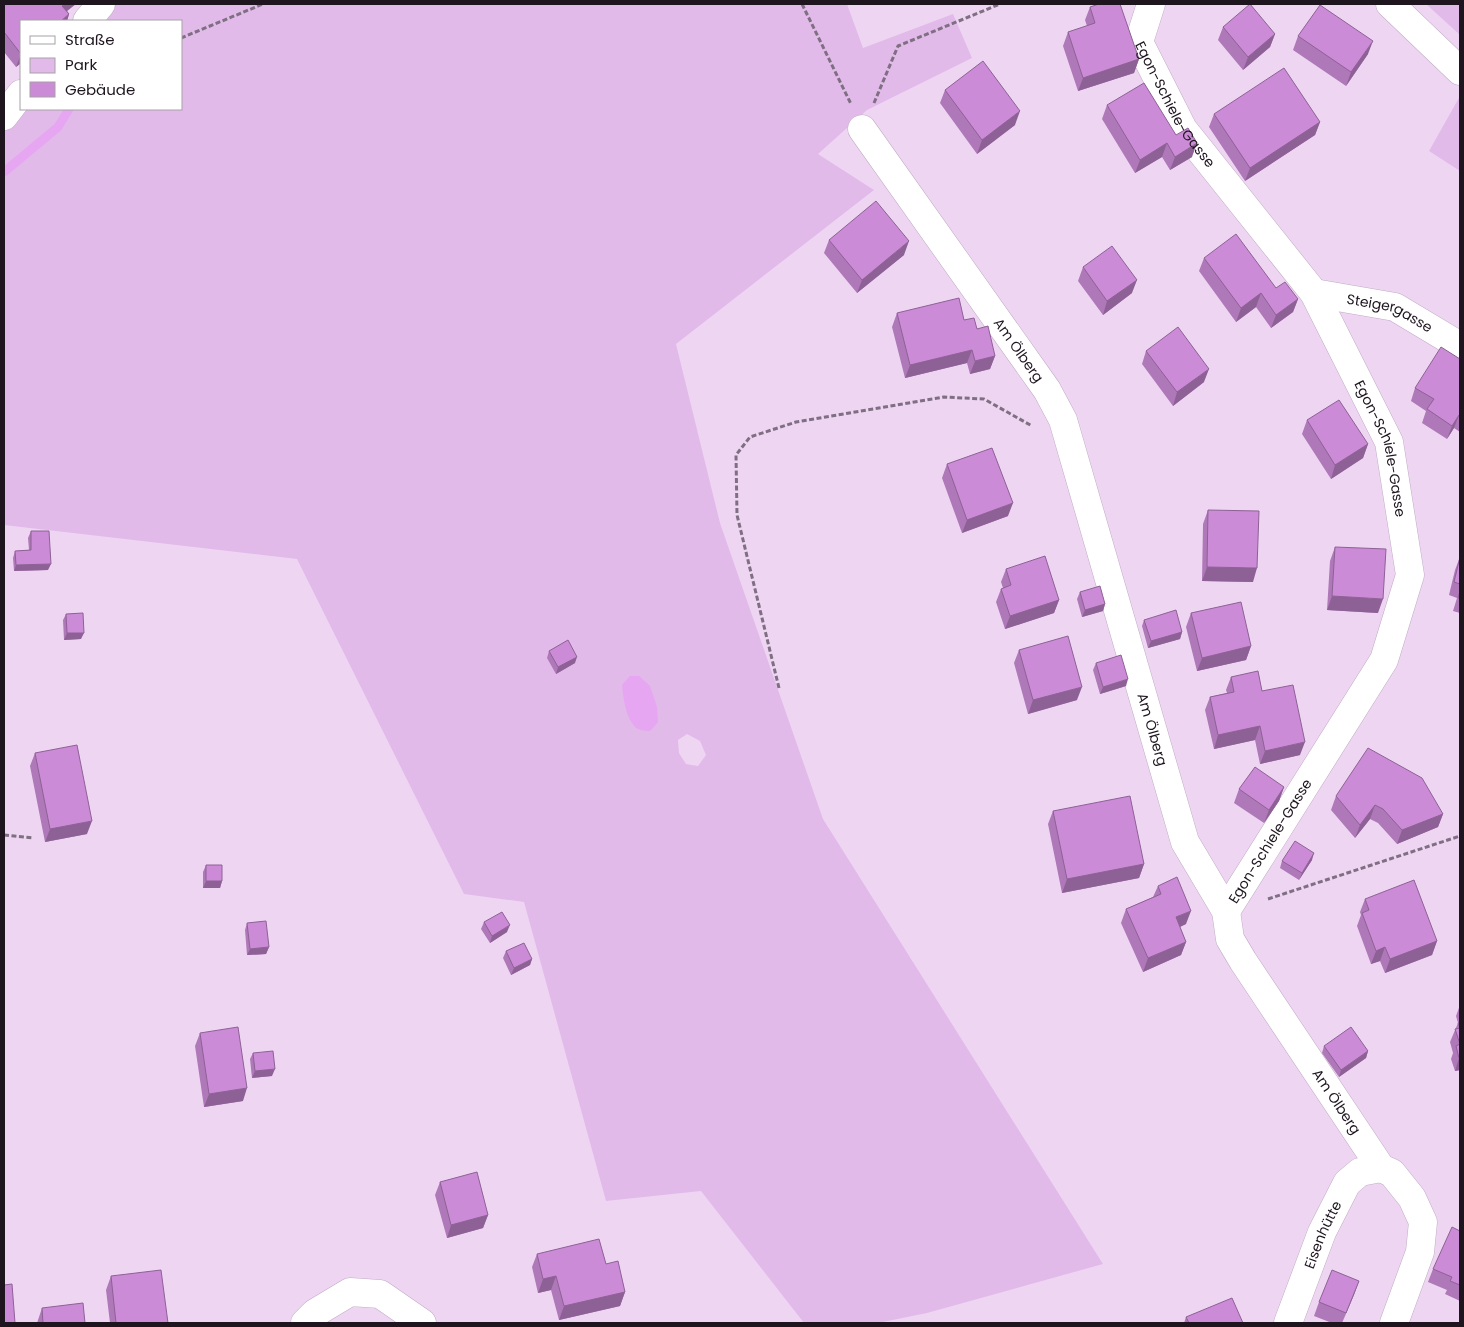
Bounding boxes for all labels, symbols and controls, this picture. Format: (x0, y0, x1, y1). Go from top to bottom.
legend (20, 20, 182, 110)
text: Straße (65, 29, 115, 50)
street label: Egon-Schiele-Gasse (1130, 38, 1220, 172)
text: Park (65, 54, 97, 75)
text: Gebäude (65, 79, 135, 100)
street label: Steigergasse (1345, 289, 1437, 338)
street label: Am Ölberg (989, 314, 1049, 386)
street label: Egon-Schiele-Gasse (1350, 377, 1411, 519)
street label: Am Ölberg (1132, 691, 1172, 768)
street label: Egon-Schiele-Gasse (1223, 775, 1317, 907)
street label: Am Ölberg (1307, 1065, 1366, 1138)
street label: Eisenhütte (1299, 1197, 1347, 1271)

